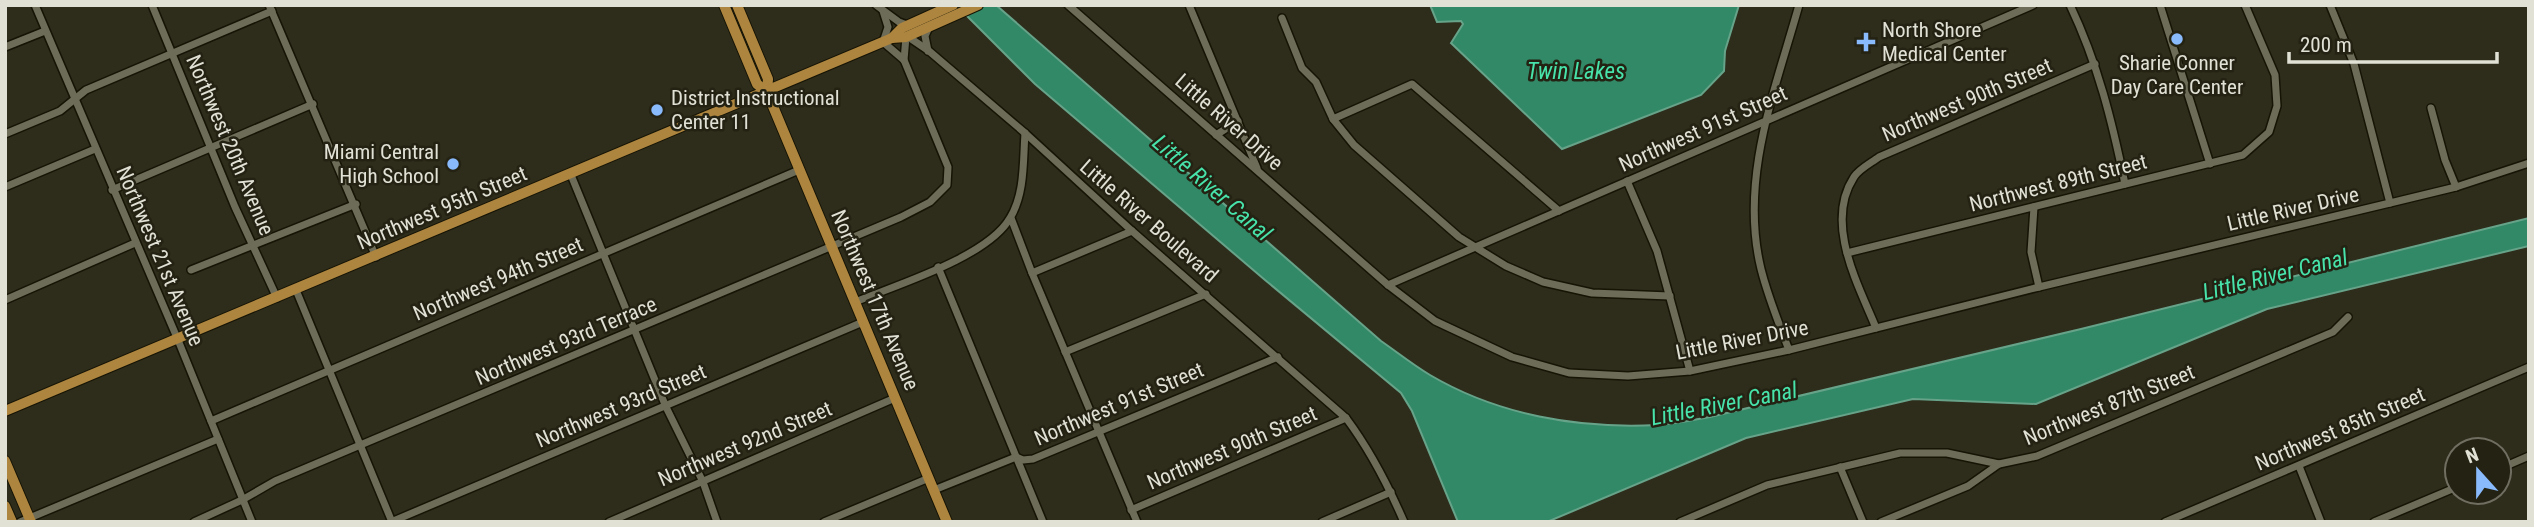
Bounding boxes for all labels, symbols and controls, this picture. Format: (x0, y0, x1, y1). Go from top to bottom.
place label: North Shore Medical Center (1882, 18, 2007, 66)
scale bar (2289, 21, 2497, 65)
marker: Sharie Conner Day Care Center (2169, 31, 2185, 47)
marker: North Shore Medical Center (1856, 32, 1876, 52)
text: 200 m (2300, 33, 2352, 57)
street label: Northwest 20th Avenue (181, 51, 279, 239)
place label: Sharie Conner Day Care Center (2111, 51, 2243, 99)
street label: Northwest 90th Street (1879, 53, 2055, 147)
water label: Twin Lakes (1527, 58, 1625, 85)
street label: Little River Drive (1170, 69, 1288, 175)
street label: Northwest 91st Street (1615, 81, 1791, 177)
place label: District Instructional Center 11 (671, 86, 840, 134)
marker: District Instructional Center 11 (649, 102, 665, 118)
water label: Little River Canal (1147, 129, 1278, 247)
place label: Miami Central High School (324, 140, 439, 188)
street label: Northwest 89th Street (1967, 149, 2149, 217)
street label: Little River Boulevard (1075, 155, 1223, 287)
marker: Miami Central High School (445, 156, 461, 172)
street label: Northwest 95th Street (354, 161, 530, 255)
street label: Northwest 21st Avenue (111, 163, 209, 350)
street label: Little River Drive (2225, 182, 2361, 236)
street label: Northwest 17th Avenue (826, 206, 924, 394)
street label: Northwest 94th Street (410, 232, 586, 326)
water label: Little River Canal (2200, 244, 2351, 306)
street label: Northwest 93rd Terrace (472, 292, 660, 390)
street label: Little River Drive (1674, 315, 1810, 365)
street label: Northwest 91st Street (1031, 357, 1207, 451)
street label: Northwest 93rd Street (532, 359, 710, 453)
street label: Northwest 87th Street (2020, 360, 2198, 450)
water label: Little River Canal (1649, 376, 1800, 431)
street label: Northwest 85th Street (2252, 382, 2428, 476)
street label: Northwest 92nd Street (655, 397, 835, 491)
street label: Northwest 90th Street (1144, 401, 1320, 495)
north arrow (2443, 436, 2513, 506)
text: N (2463, 443, 2482, 468)

